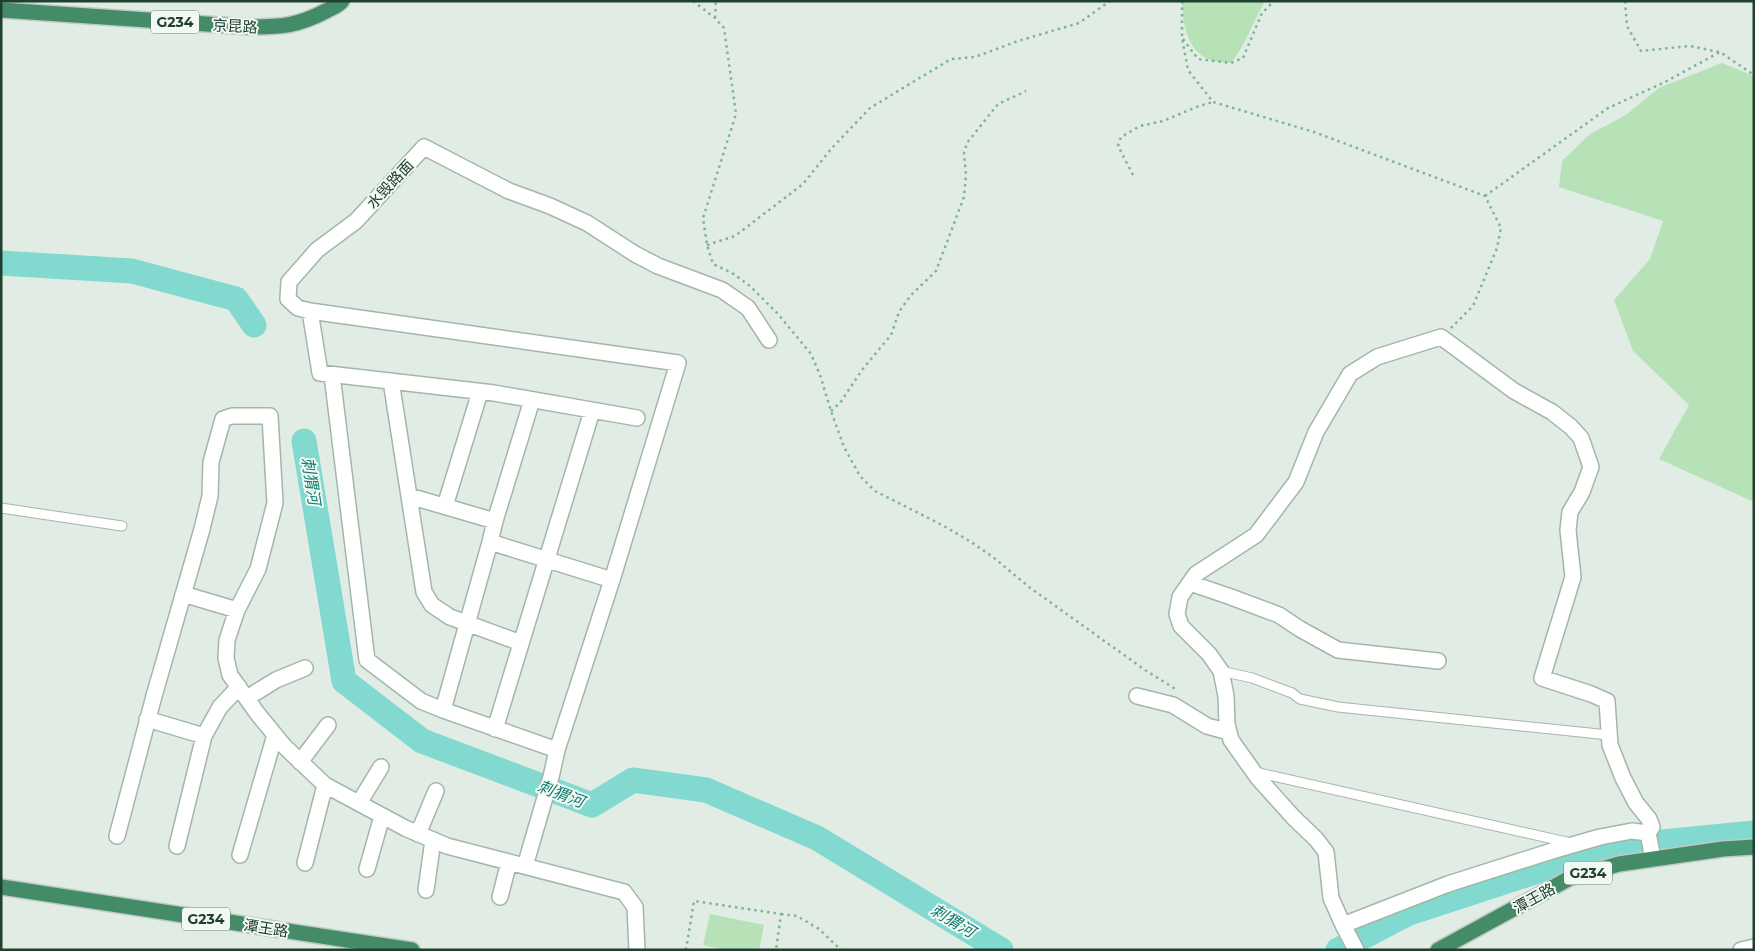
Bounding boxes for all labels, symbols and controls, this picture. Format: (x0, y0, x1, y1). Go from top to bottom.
road number: G234 (151, 11, 199, 34)
street label: 京昆路 (212, 15, 258, 37)
street label: 水毁路面 (363, 156, 417, 212)
water label: 刺猬河 (298, 456, 325, 509)
water label: 刺猬河 (535, 777, 590, 813)
road number: G234 (1564, 861, 1612, 884)
street label: 潭王路 (1510, 879, 1558, 917)
water label: 刺猬河 (928, 900, 981, 943)
road number: G234 (182, 908, 230, 931)
street label: 潭王路 (242, 915, 290, 941)

